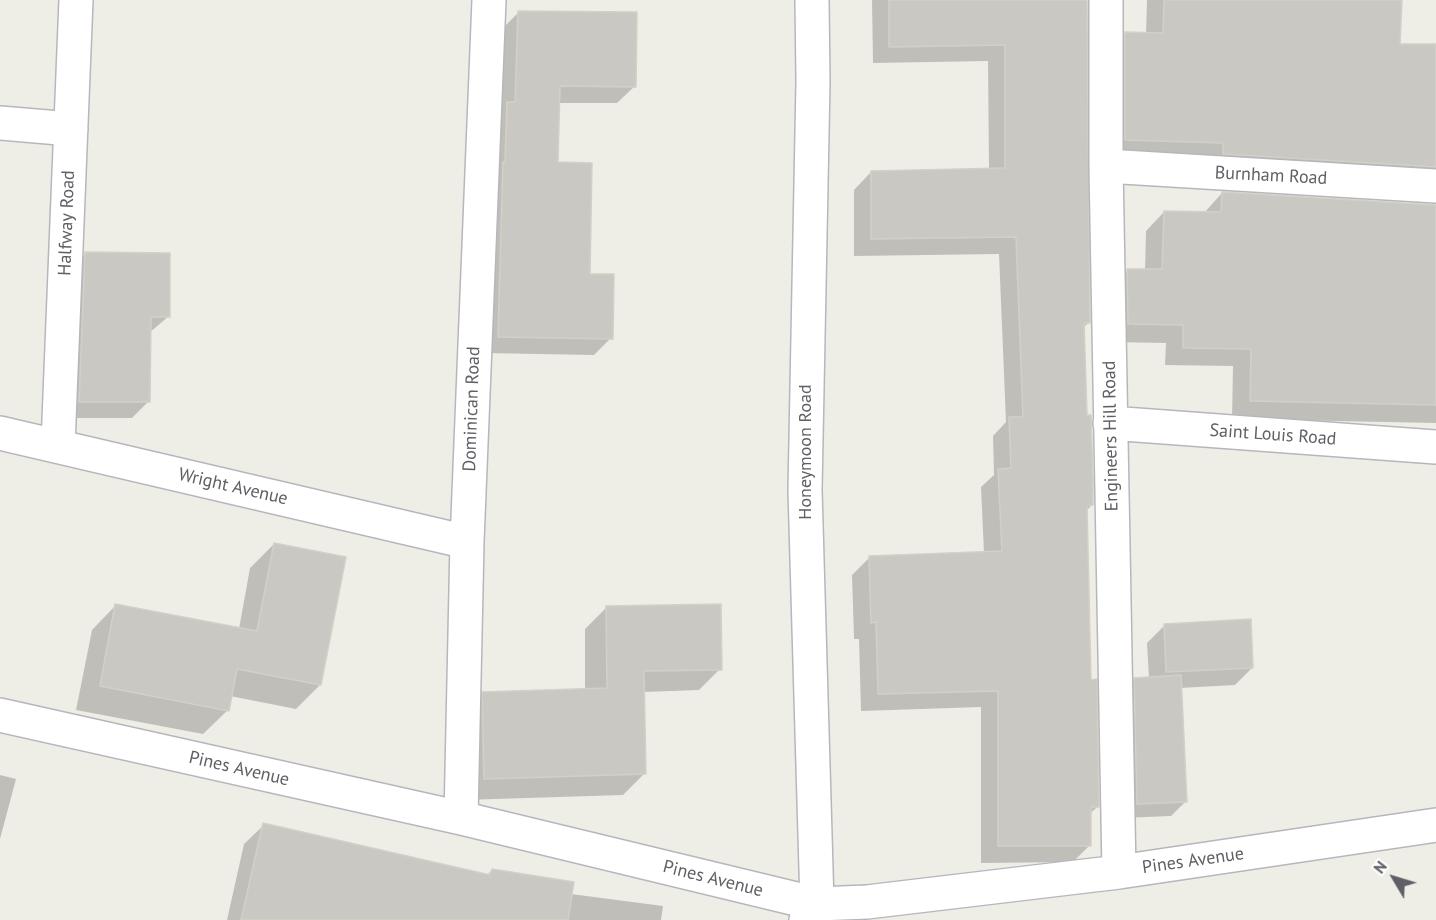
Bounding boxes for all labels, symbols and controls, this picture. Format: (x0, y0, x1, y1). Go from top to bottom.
street label: Burnham Road (1214, 162, 1328, 190)
street label: Halfway Road (54, 170, 80, 276)
street label: Dominican Road (459, 346, 485, 472)
street label: Engineers Hill Road (1099, 360, 1123, 512)
street label: Honeymoon Road (795, 384, 817, 520)
street label: Saint Louis Road (1209, 420, 1337, 450)
street label: Wright Avenue (176, 464, 290, 510)
street label: Pines Avenue (187, 747, 291, 791)
street label: Pines Avenue (1141, 843, 1245, 879)
north arrow (1364, 848, 1424, 908)
street label: Pines Avenue (661, 856, 765, 902)
text: N (1369, 857, 1391, 877)

